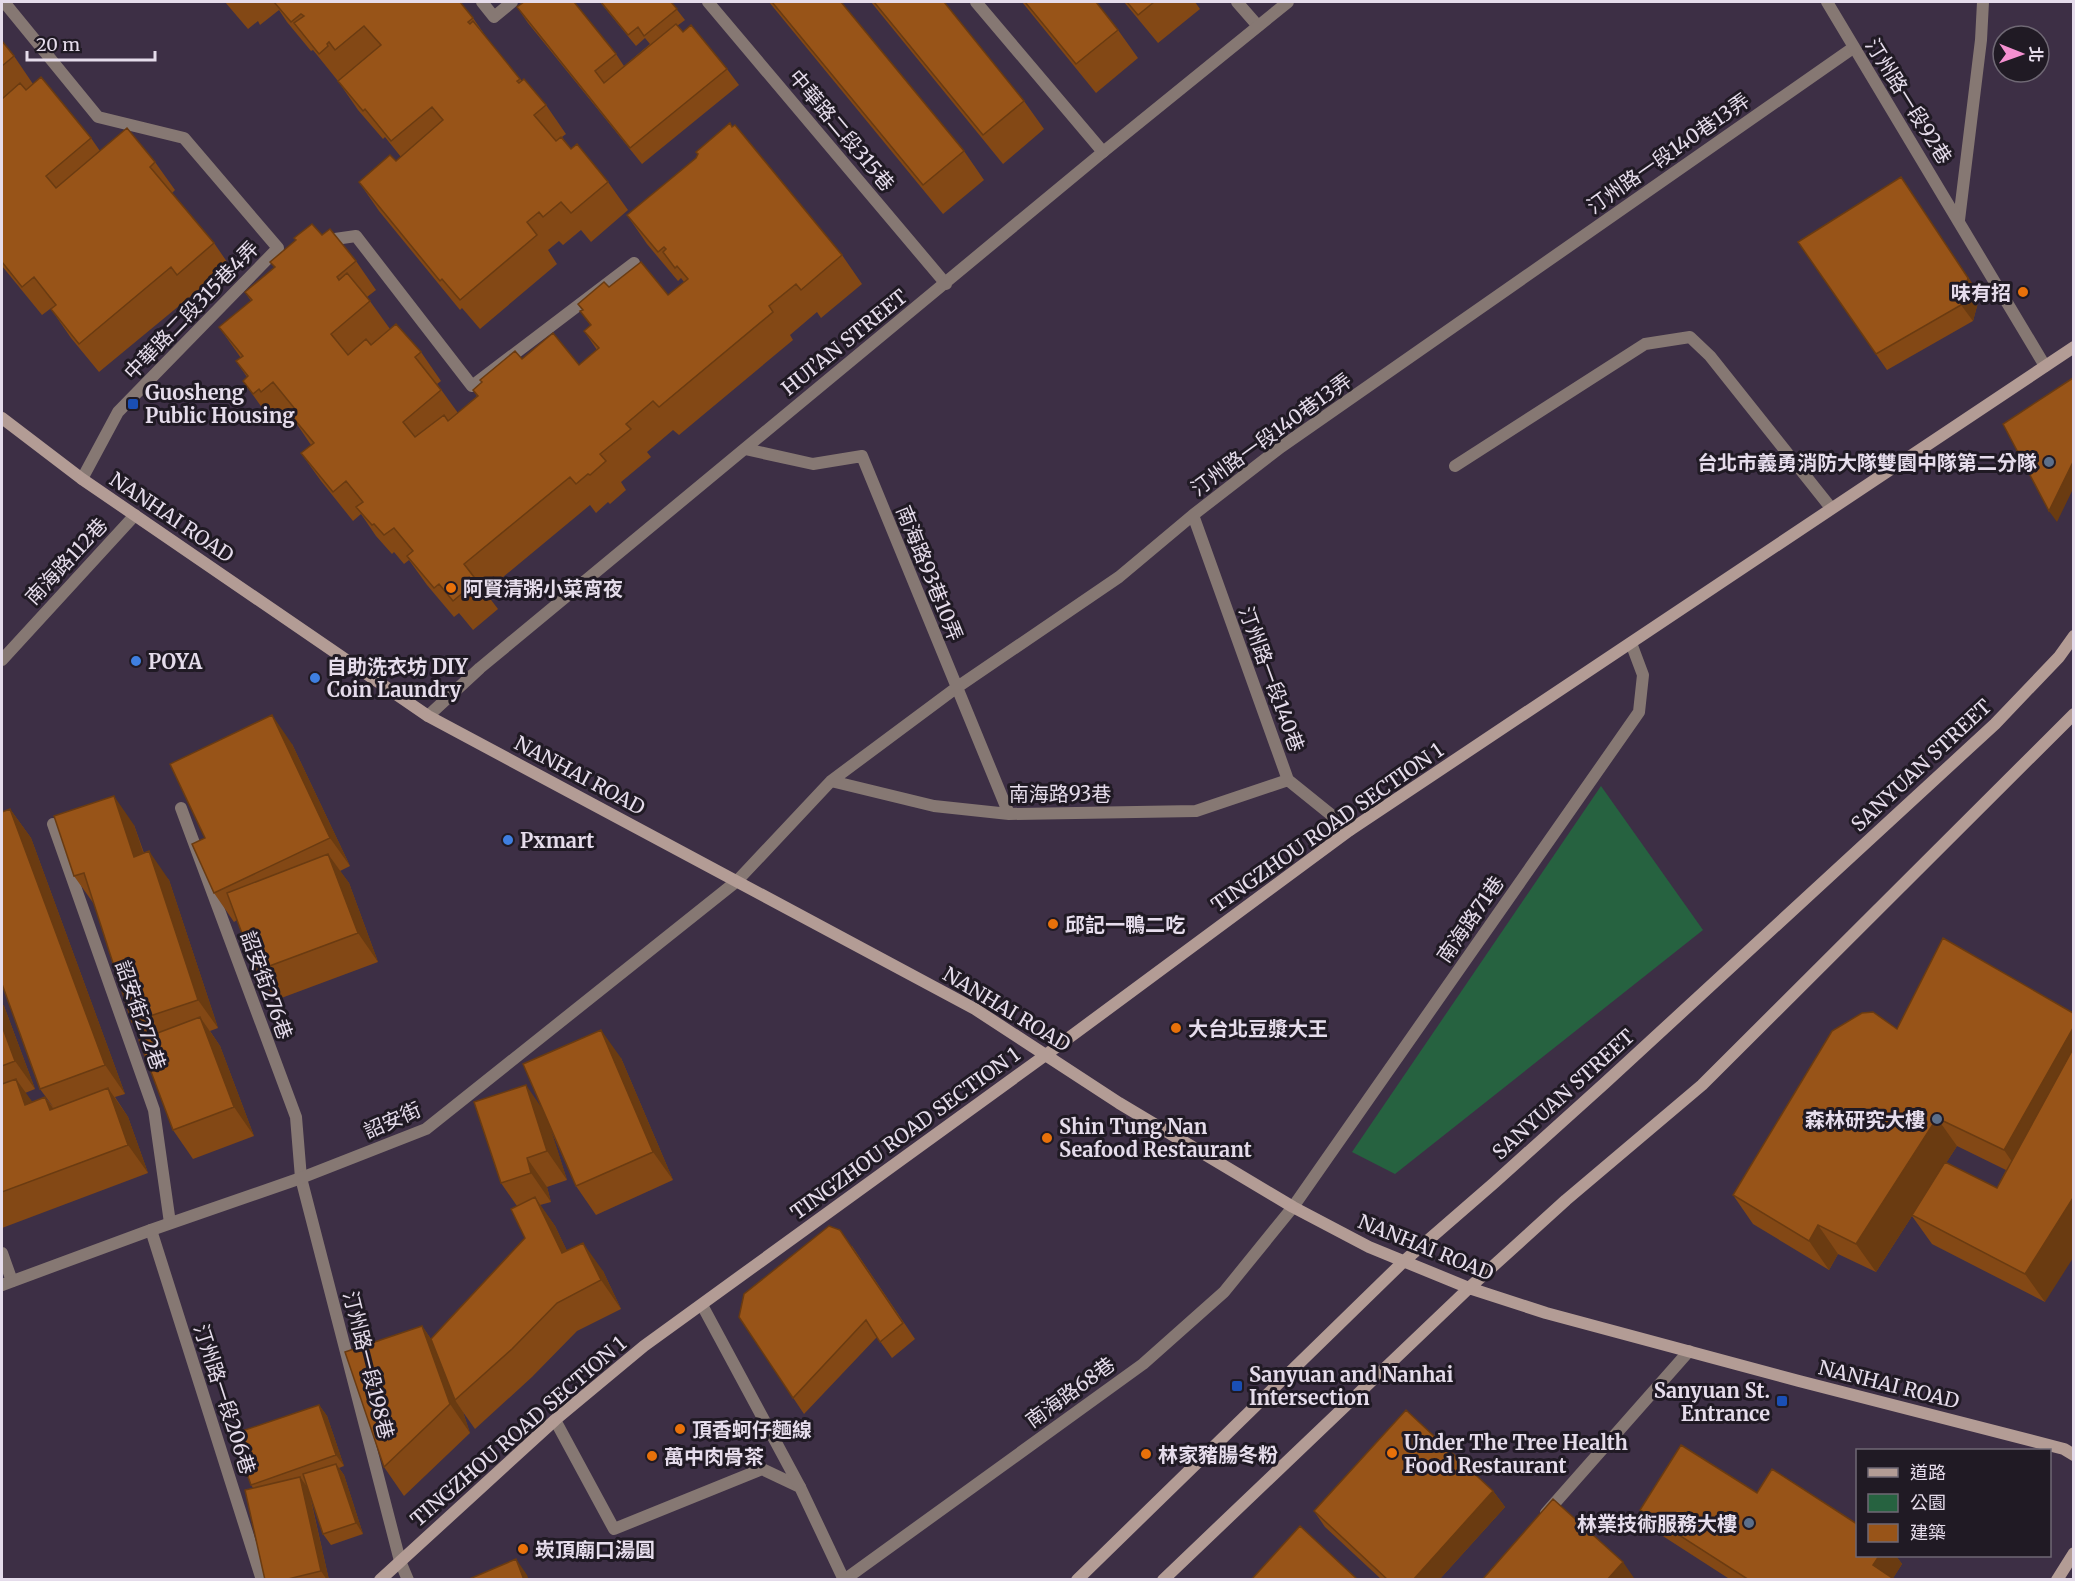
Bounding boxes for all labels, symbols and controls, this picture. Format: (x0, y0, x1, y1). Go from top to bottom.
scale bar (27, 24, 154, 62)
north arrow (1991, 24, 2051, 84)
text: 20 m (36, 33, 80, 56)
street label: 汀州路一段92巷 (1860, 34, 1958, 168)
text: 北 (2026, 46, 2046, 62)
street label: 中華路二段315巷 (784, 64, 900, 196)
street label: 汀州路一段140巷13弄 (1582, 87, 1754, 219)
street label: 中華路二段315巷4弄 (118, 235, 264, 385)
place label: 味有招 (1951, 280, 2011, 305)
street label: HUI’AN STREET (776, 284, 912, 400)
marker: 味有招 (2016, 285, 2030, 299)
street label: 汀州路一段140巷13弄 (1186, 367, 1356, 501)
place label: Guosheng Public Housing (145, 380, 295, 428)
marker: Guosheng Public Housing (126, 397, 140, 411)
place label: 台北市義勇消防大隊雙園中隊第二分隊 (1697, 450, 2037, 475)
marker: 台北市義勇消防大隊雙園中隊第二分隊 (2042, 455, 2056, 469)
street label: NANHAI ROAD (105, 466, 239, 568)
street label: 南海路93巷10弄 (891, 502, 969, 644)
street label: 南海路112巷 (20, 513, 112, 609)
place label: 阿賢清粥小菜宵夜 (463, 576, 623, 601)
marker: 阿賢清粥小菜宵夜 (444, 581, 458, 595)
street label: 汀州路一段140巷 (1234, 603, 1310, 755)
place label: POYA (148, 649, 203, 674)
marker: POYA (129, 654, 143, 668)
place label: 自助洗衣坊 DIY Coin Laundry (327, 654, 469, 702)
marker: 自助洗衣坊 DIY Coin Laundry (308, 671, 322, 685)
street label: SANYUAN STREET (1846, 694, 1996, 836)
street label: NANHAI ROAD (510, 730, 650, 820)
street label: TINGZHOU ROAD SECTION 1 (1206, 737, 1448, 917)
street label: 南海路93巷 (1009, 781, 1111, 806)
place label: Pxmart (520, 828, 594, 853)
marker: Pxmart (501, 833, 515, 847)
street label: 南海路71巷 (1431, 871, 1509, 967)
place label: 邱記一鴨二吃 (1065, 912, 1186, 937)
marker: 邱記一鴨二吃 (1046, 917, 1060, 931)
street label: 詔安街276巷 (236, 927, 298, 1043)
street label: 詔安街272巷 (111, 957, 171, 1073)
street label: NANHAI ROAD (939, 961, 1075, 1057)
place label: 大台北豆漿大王 (1188, 1016, 1328, 1041)
marker: 大台北豆漿大王 (1169, 1021, 1183, 1035)
street label: SANYUAN STREET (1487, 1024, 1639, 1164)
street label: TINGZHOU ROAD SECTION 1 (785, 1041, 1025, 1225)
street label: 詔安街 (360, 1096, 424, 1144)
place label: 森林研究大樓 (1805, 1107, 1925, 1132)
marker: 森林研究大樓 (1930, 1112, 1944, 1126)
place label: Shin Tung Nan Seafood Restaurant (1059, 1114, 1252, 1162)
marker: Shin Tung Nan Seafood Restaurant (1040, 1131, 1054, 1145)
street label: NANHAI ROAD (1354, 1208, 1498, 1286)
street label: 汀州路一段198巷 (339, 1288, 399, 1442)
street label: 汀州路一段206巷 (189, 1321, 261, 1477)
street label: TINGZHOU ROAD SECTION 1 (405, 1331, 631, 1531)
street label: 南海路68巷 (1021, 1351, 1119, 1433)
street label: NANHAI ROAD (1816, 1354, 1962, 1414)
place label: Sanyuan and Nanhai Intersection (1249, 1362, 1453, 1410)
place label: Sanyuan St. Entrance (1654, 1378, 1770, 1426)
marker: Sanyuan and Nanhai Intersection (1230, 1379, 1244, 1393)
marker: Sanyuan St. Entrance (1775, 1394, 1789, 1408)
place label: 頂香蚵仔麵線 (692, 1417, 812, 1442)
marker: 頂香蚵仔麵線 (673, 1422, 687, 1436)
place label: Under The Tree Health Food Restaurant (1404, 1430, 1629, 1478)
place label: 林家豬腸冬粉 (1158, 1442, 1278, 1467)
place label: 萬中肉骨茶 (664, 1444, 764, 1469)
marker: Under The Tree Health Food Restaurant (1385, 1446, 1399, 1460)
marker: 林家豬腸冬粉 (1139, 1447, 1153, 1461)
marker: 萬中肉骨茶 (645, 1449, 659, 1463)
legend (1856, 1449, 2051, 1557)
text: 道路 (1910, 1461, 1946, 1484)
text: 公園 (1910, 1491, 1946, 1514)
place label: 林業技術服務大樓 (1577, 1511, 1737, 1536)
marker: 林業技術服務大樓 (1742, 1516, 1756, 1530)
text: 建築 (1910, 1521, 1946, 1544)
place label: 崁頂廟口湯圓 (535, 1537, 655, 1562)
marker: 崁頂廟口湯圓 (516, 1542, 530, 1556)

